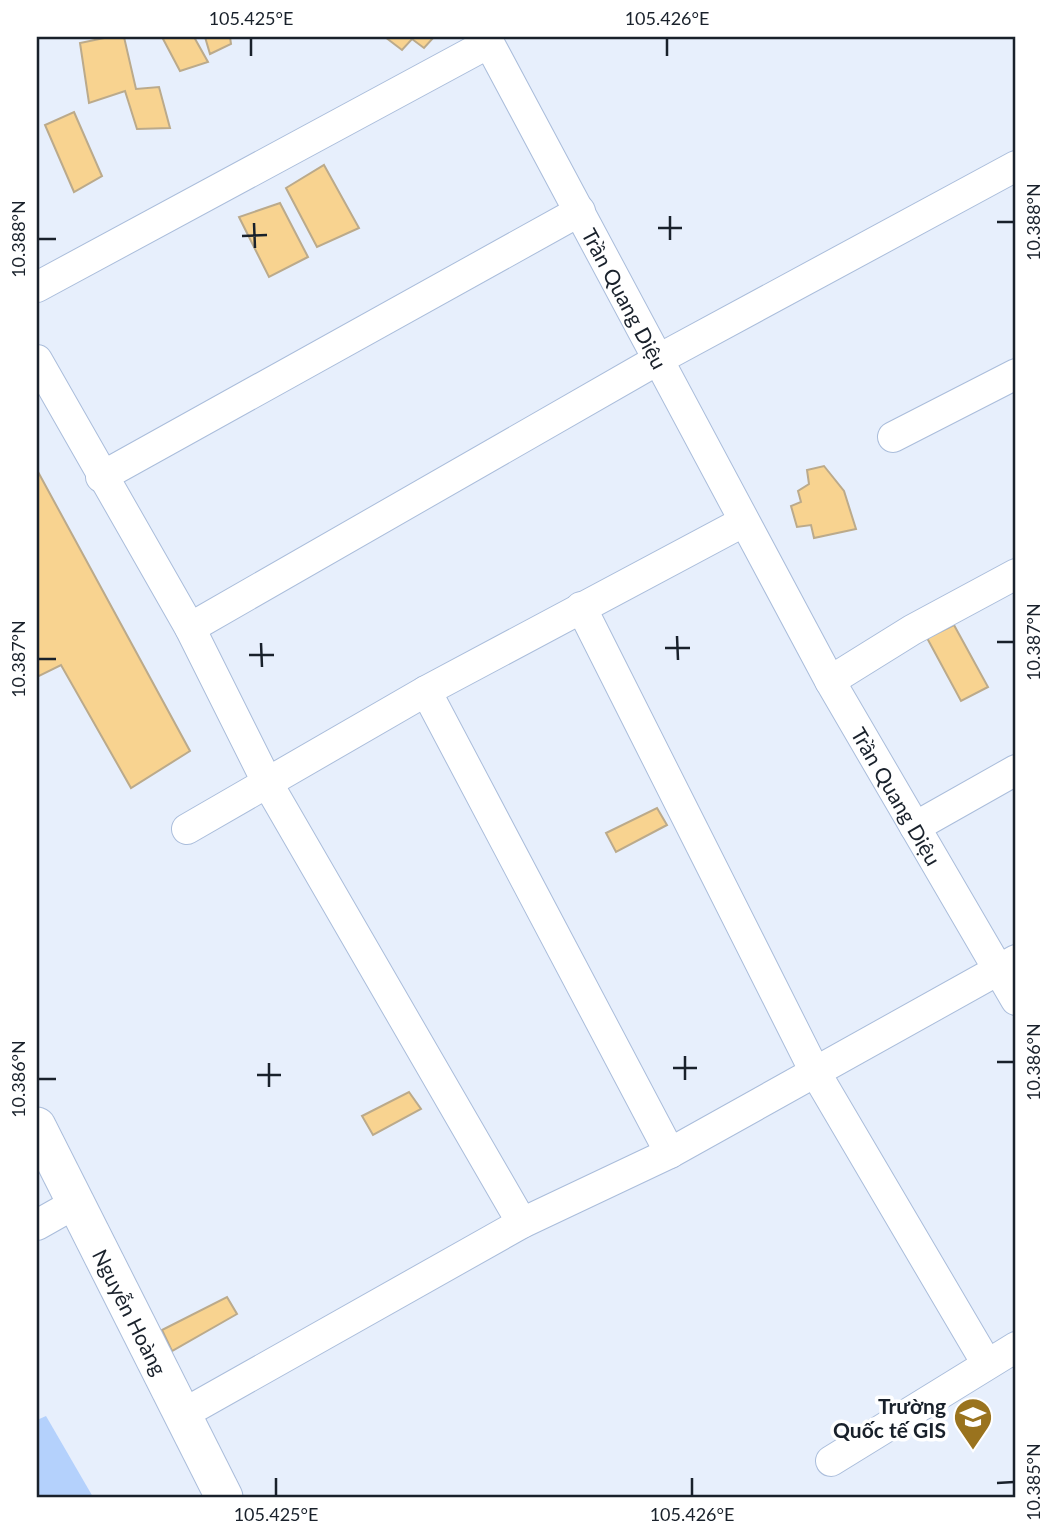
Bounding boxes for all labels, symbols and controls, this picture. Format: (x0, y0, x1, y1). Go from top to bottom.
text: 105.425°E (209, 7, 293, 29)
text: 105.426°E (625, 7, 709, 29)
text: 10.388°N (1022, 183, 1044, 261)
text: 10.388°N (7, 200, 29, 278)
street label: Trần Quang Diệu (578, 224, 673, 373)
text: 10.387°N (1022, 603, 1044, 681)
text: 10.387°N (7, 620, 29, 698)
street label: Trần Quang Diệu (847, 722, 947, 869)
text: 10.386°N (1022, 1023, 1044, 1101)
text: 10.386°N (7, 1040, 29, 1118)
street label: Nguyễn Hoàng (88, 1245, 173, 1379)
place label: Trường Quốc tế GIS (833, 1393, 946, 1442)
school or university icon: Trường Quốc tế GIS (952, 1396, 994, 1451)
text: 10.385°N (1022, 1443, 1044, 1521)
text: 105.425°E (234, 1503, 318, 1525)
text: 105.426°E (650, 1503, 734, 1525)

